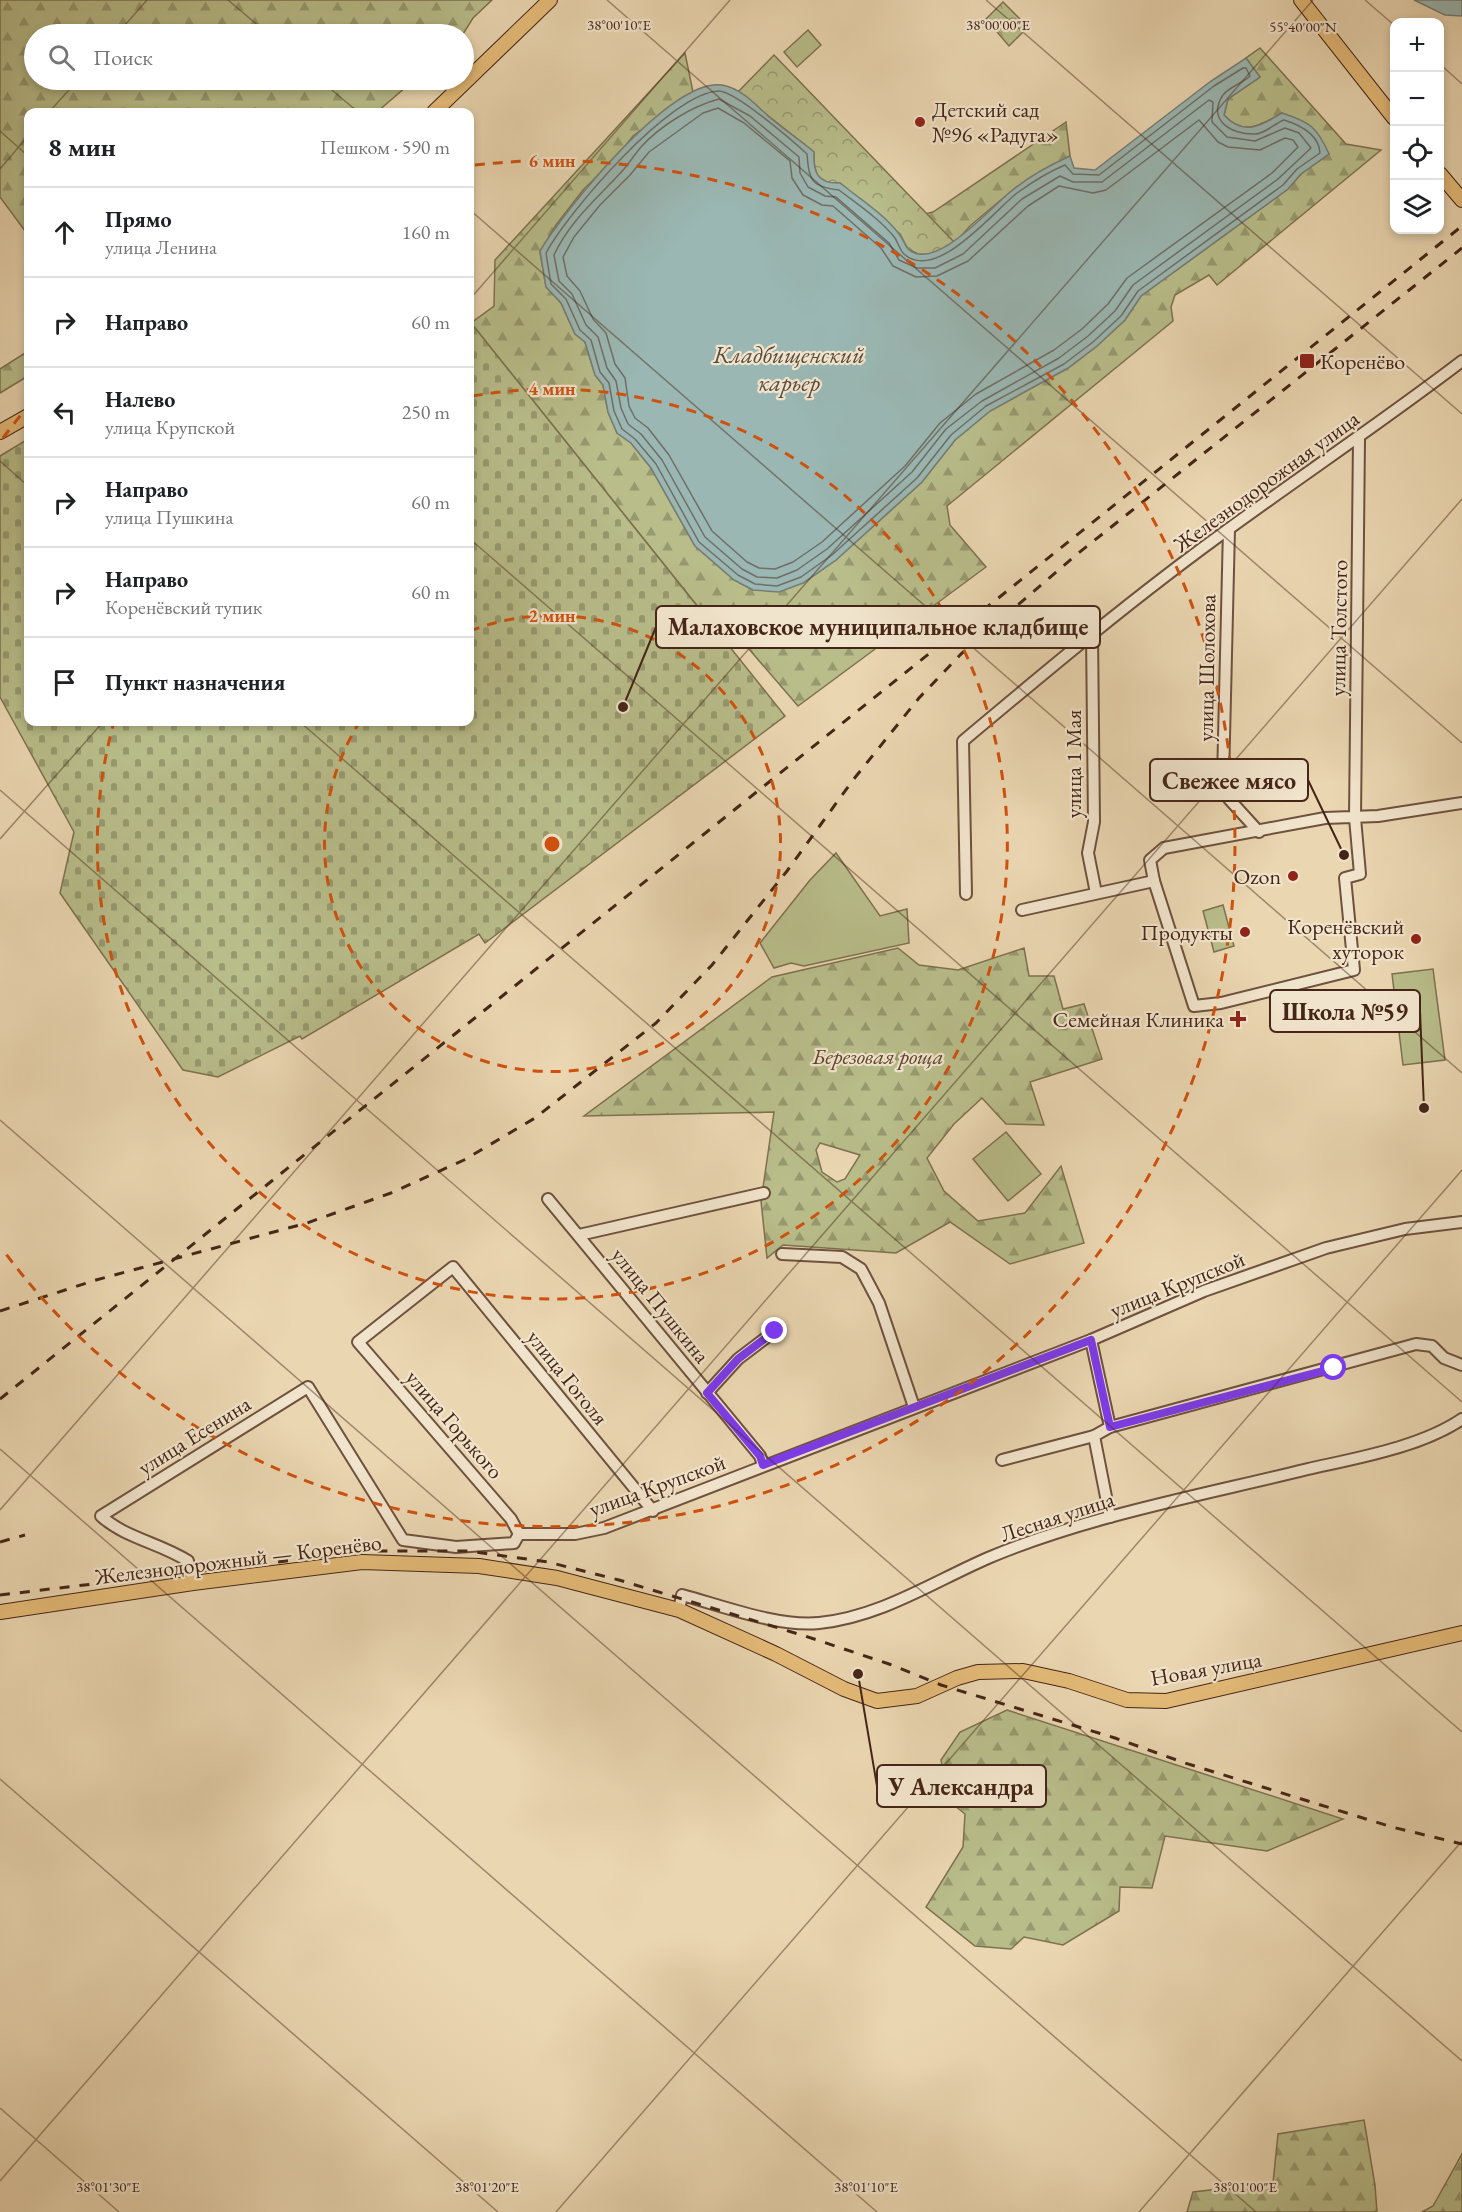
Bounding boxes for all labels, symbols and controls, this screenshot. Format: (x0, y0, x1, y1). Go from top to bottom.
text: 38°00'10"E (587, 15, 652, 34)
text: 38°00'00"E (966, 15, 1031, 34)
text: 55°40'00"N (1269, 17, 1337, 36)
map controls (1390, 18, 1444, 234)
button: + (1390, 18, 1444, 72)
search box (24, 24, 474, 90)
icon: search (45, 41, 78, 74)
text: Поиск (93, 43, 153, 72)
button: − (1390, 72, 1444, 126)
place label: Детский сад №96 «Радуга» (932, 95, 1059, 149)
marker: Детский сад №96 «Радуга» (913, 115, 927, 129)
button: locate (1390, 126, 1444, 180)
text: 8 мин (48, 130, 116, 164)
text: Пешком · 590 m (320, 134, 450, 160)
text: 6 мин (529, 149, 576, 172)
button: layers (1390, 180, 1444, 234)
text: Прямо (105, 205, 172, 234)
icon: ahead (48, 216, 81, 249)
text: 160 m (402, 219, 450, 245)
text: улица Ленина (105, 234, 217, 260)
icon: right (48, 306, 81, 339)
text: Направо (105, 308, 188, 337)
text: 60 m (411, 309, 450, 335)
water label: Кладбищенский карьер (712, 339, 865, 398)
place label: Коренёво (1320, 347, 1405, 376)
marker: Коренёво (1298, 352, 1316, 370)
text: 4 мин (529, 377, 576, 400)
text: Налево (105, 385, 175, 414)
icon: left (48, 396, 81, 429)
text: 250 m (402, 399, 450, 425)
street label: Железнодорожная улица (1167, 404, 1365, 559)
text: улица Крупской (105, 414, 235, 440)
text: Направо (105, 475, 188, 504)
icon: right (48, 486, 81, 519)
text: 60 m (411, 489, 450, 515)
text: улица Пушкина (105, 504, 233, 530)
street label: улица Толстого (1323, 559, 1354, 697)
text: Направо (105, 565, 188, 594)
icon: right (48, 576, 81, 609)
text: 60 m (411, 579, 450, 605)
text: Коренёвский тупик (105, 594, 262, 620)
street label: улица Шолохова (1191, 594, 1222, 742)
text: 2 мин (529, 604, 576, 627)
callout: Малаховское муниципальное кладбище (656, 606, 1100, 648)
text: Малаховское муниципальное кладбище (668, 611, 1088, 643)
icon: arrive (48, 666, 81, 699)
text: Пункт назначения (105, 668, 285, 697)
street label: улица 1 Мая (1059, 709, 1088, 818)
callout: Свежее мясо (1150, 759, 1308, 801)
text: Свежее мясо (1162, 765, 1296, 796)
centre of rings (542, 834, 562, 854)
place label: Ozon (1233, 862, 1281, 891)
marker: Ozon (1286, 869, 1300, 883)
place label: Коренёвский хуторок (1287, 912, 1404, 966)
place label: Продукты (1140, 918, 1233, 947)
marker: Продукты (1238, 925, 1252, 939)
marker: Коренёвский хуторок (1409, 932, 1423, 946)
callout: Школа №59 (1270, 990, 1420, 1032)
text: Школа №59 (1282, 996, 1408, 1027)
place label: Семейная Клиника (1053, 1005, 1224, 1034)
marker: Семейная Клиника (1229, 1010, 1247, 1028)
park label: Березовая роща (811, 1042, 944, 1071)
street label: улица Пушкина (605, 1241, 716, 1369)
street label: улица Крупской (1105, 1244, 1249, 1325)
route end (761, 1317, 787, 1343)
street label: улица Гоголя (520, 1324, 615, 1431)
route start (1320, 1354, 1346, 1380)
street label: улица Горького (399, 1364, 510, 1485)
street label: улица Есенина (132, 1389, 256, 1482)
street label: улица Крупской (585, 1447, 730, 1524)
street label: Лесная улица (996, 1484, 1118, 1549)
street label: Железнодорожный — Коренёво (92, 1528, 383, 1592)
street label: Новая улица (1148, 1644, 1264, 1693)
callout: У Александра (877, 1765, 1046, 1807)
text: У Александра (887, 1771, 1034, 1802)
text: 38°01'30"E (76, 2177, 141, 2196)
text: 38°01'20"E (455, 2177, 520, 2196)
text: 38°01'10"E (834, 2177, 899, 2196)
text: 38°01'00"E (1213, 2177, 1278, 2196)

